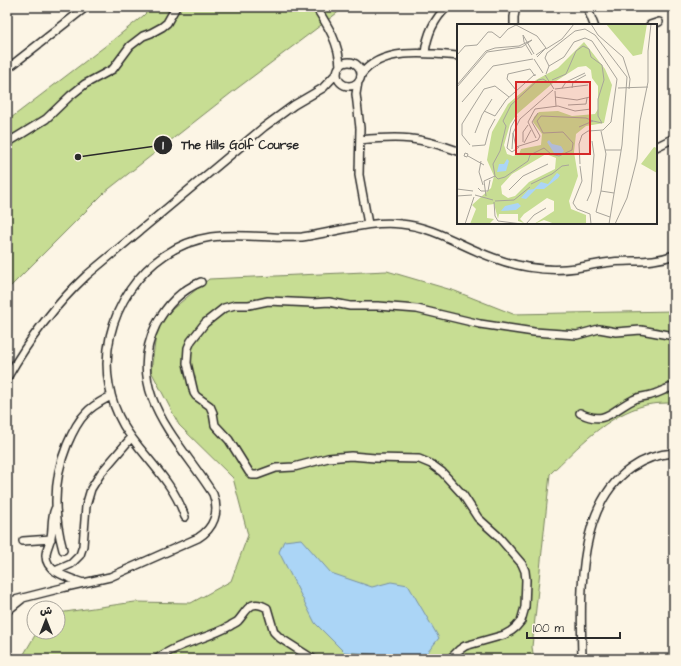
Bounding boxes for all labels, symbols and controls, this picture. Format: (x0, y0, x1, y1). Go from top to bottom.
inset map (457, 24, 657, 224)
callout: The Hills Golf Course (153, 133, 306, 157)
text: 1 (162, 137, 164, 154)
text: The Hills Golf Course (180, 137, 299, 154)
north arrow (26, 600, 66, 640)
text: ش (40, 603, 52, 618)
scale bar (527, 614, 620, 640)
text: 100 m (533, 620, 564, 637)

